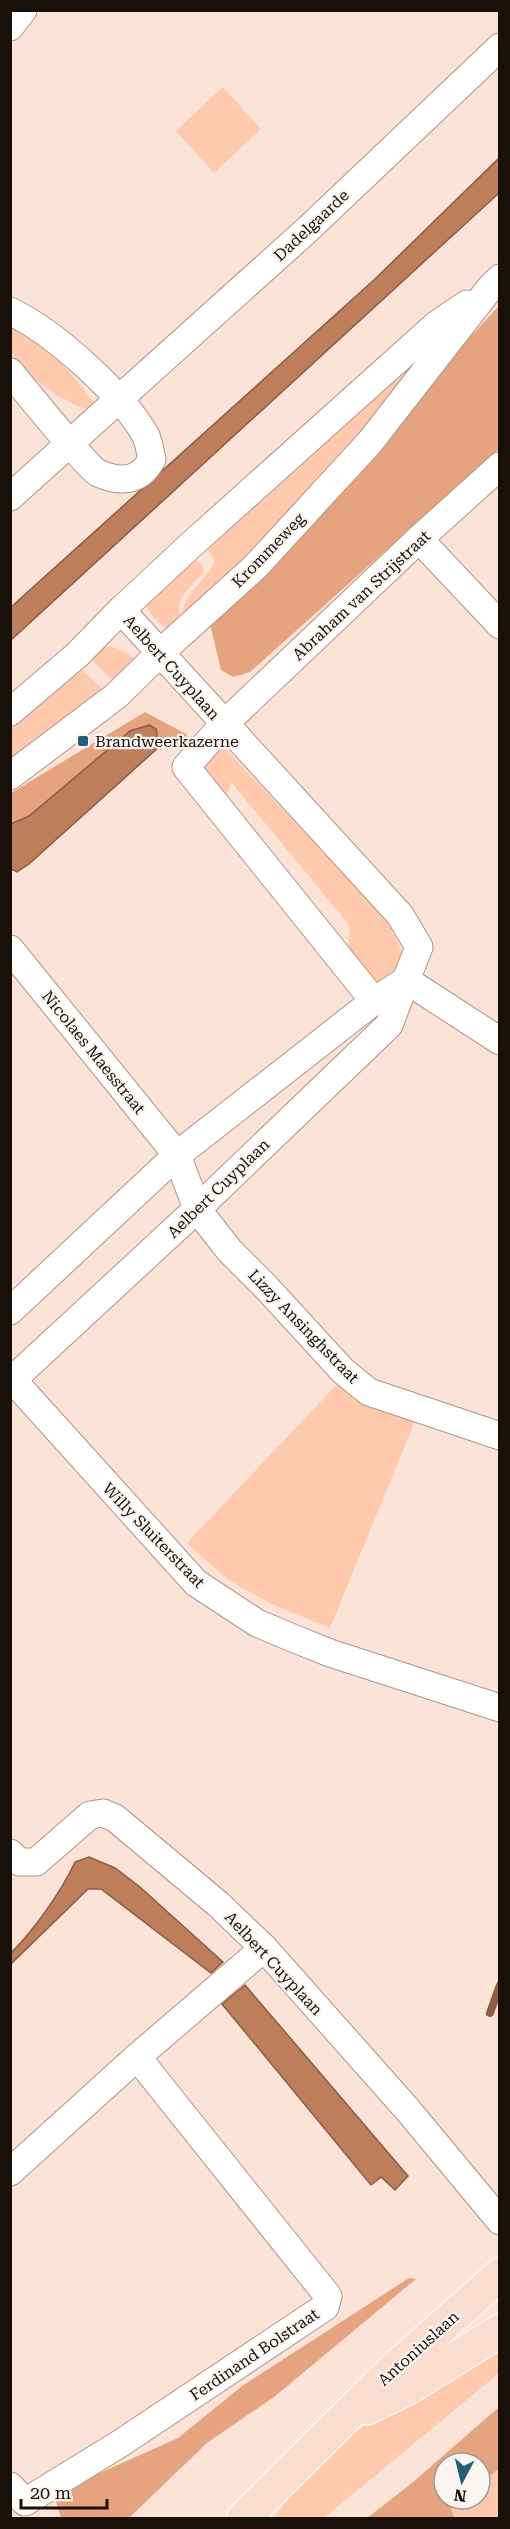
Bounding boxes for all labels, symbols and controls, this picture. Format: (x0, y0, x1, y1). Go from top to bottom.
street label: Dadelgaarde (270, 185, 353, 265)
street label: Krommeweg (228, 508, 309, 592)
street label: Abraham van Strijstraat (288, 526, 434, 664)
street label: Aelbert Cuyplaan (119, 611, 224, 724)
place label: Brandweerkazerne (95, 732, 239, 751)
marker: Brandweerkazerne (76, 734, 90, 748)
street label: Nicolaes Maesstraat (38, 987, 149, 1118)
street label: Aelbert Cuyplaan (163, 1135, 273, 1242)
street label: Lizzy Ansinghstraat (244, 1266, 363, 1387)
street label: Willy Sluiterstraat (99, 1479, 209, 1592)
street label: Aelbert Cuyplaan (221, 1908, 327, 2019)
street label: Ferdinand Bolstraat (186, 2304, 322, 2405)
street label: Antoniuslaan (374, 2307, 463, 2390)
north arrow (432, 2451, 492, 2511)
scale bar (21, 2472, 106, 2510)
text: 20 m (30, 2482, 71, 2503)
text: N (453, 2485, 468, 2506)

